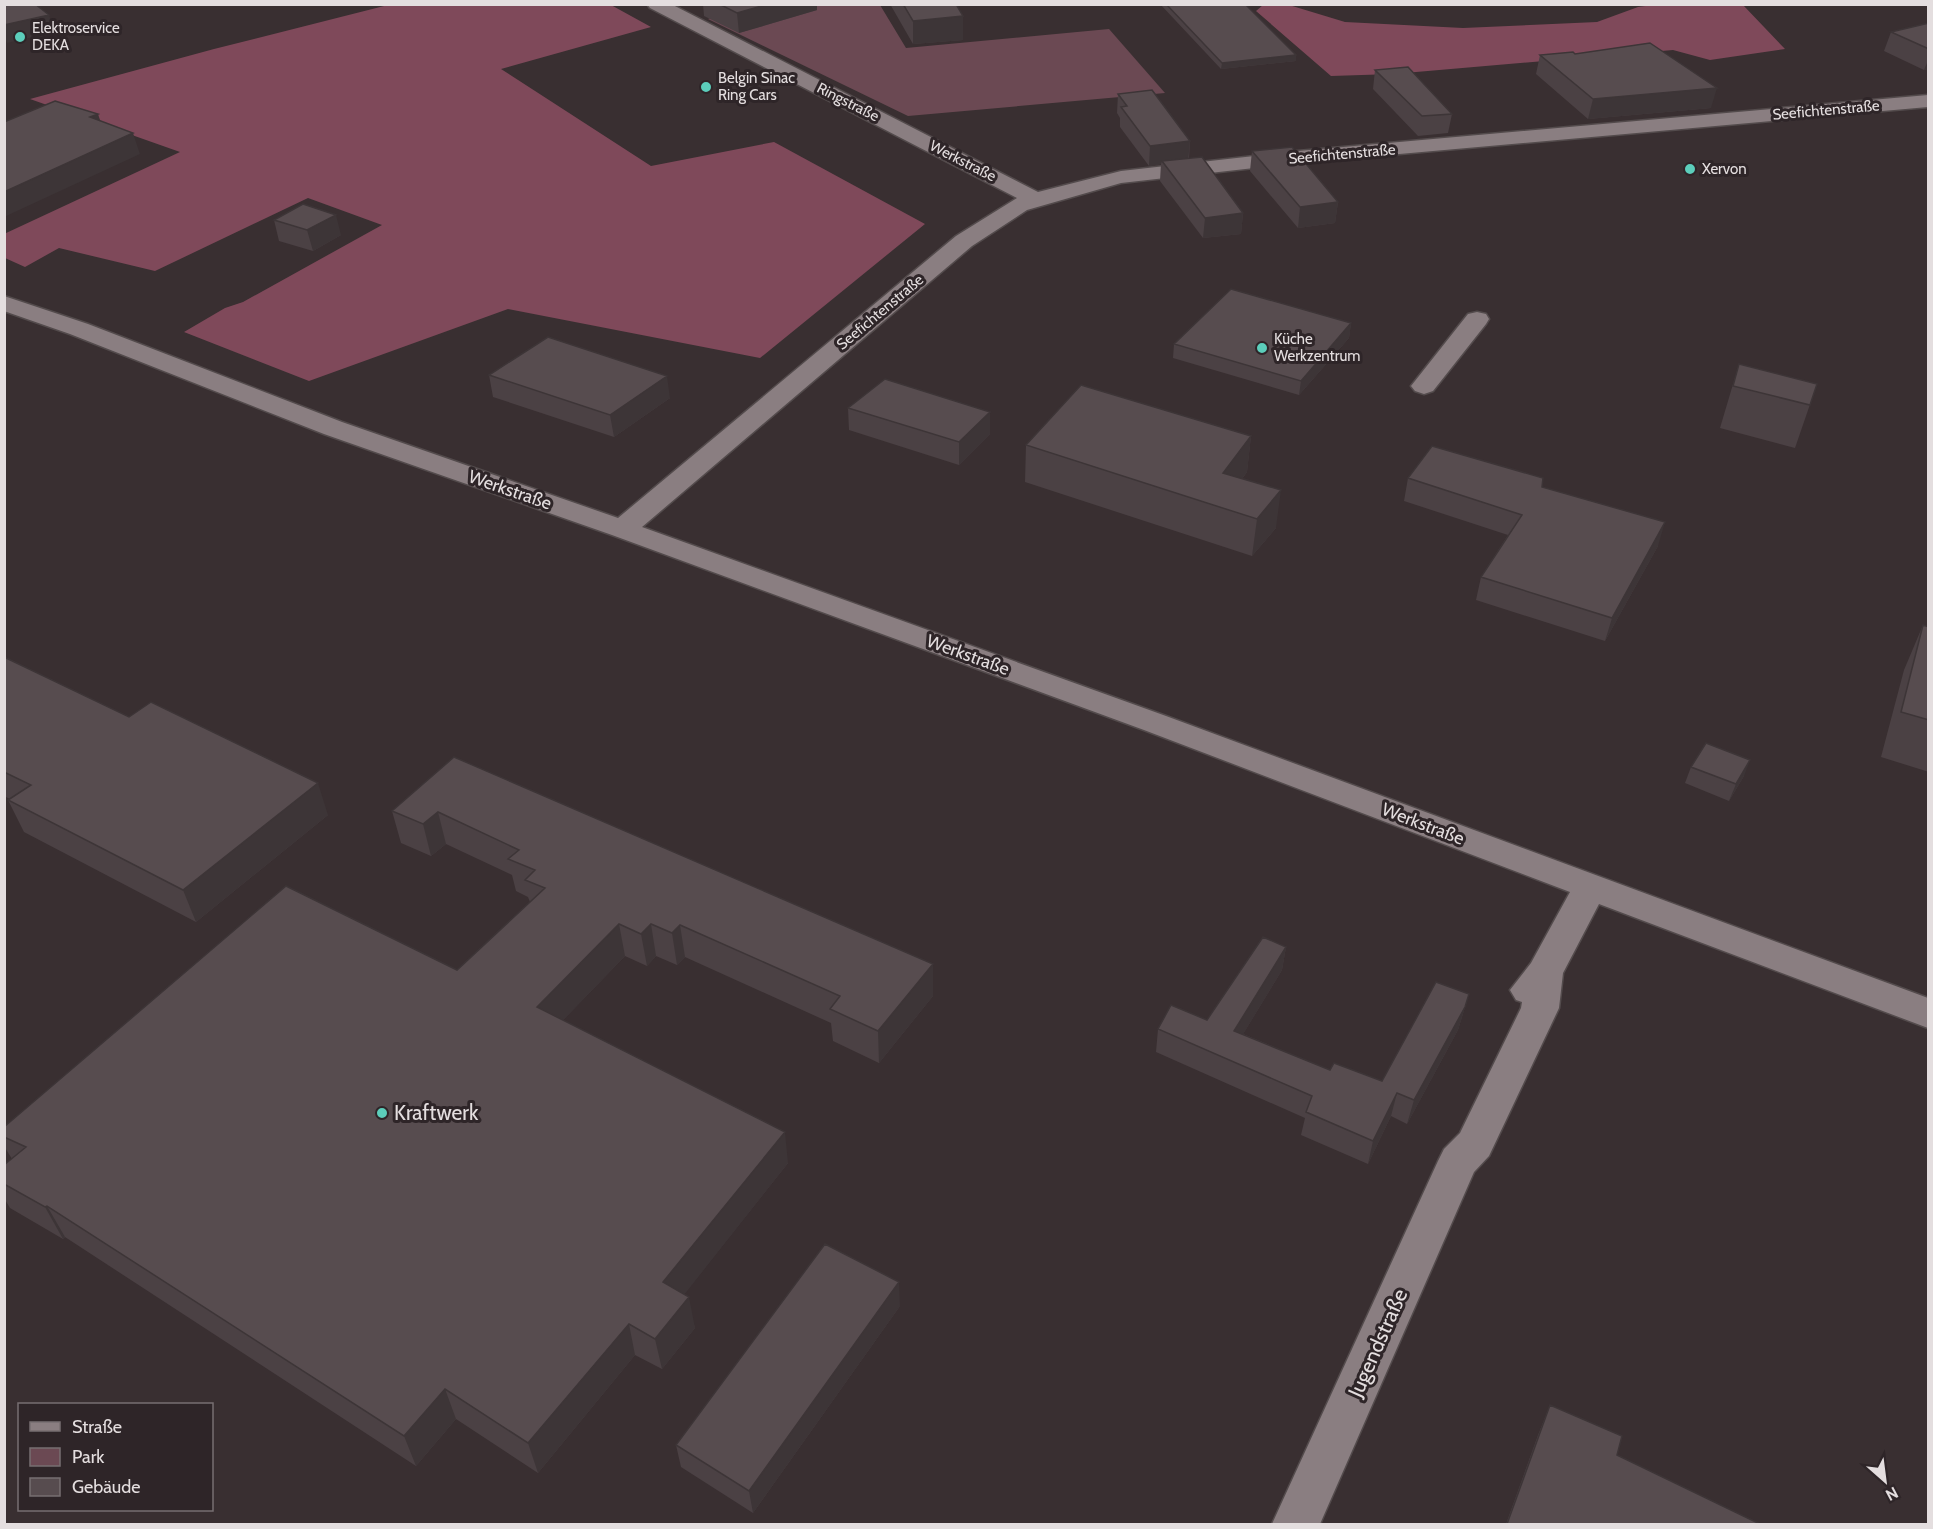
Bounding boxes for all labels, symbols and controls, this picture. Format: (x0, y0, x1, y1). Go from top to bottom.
place label: Elektroservice DEKA (32, 19, 120, 54)
marker: Elektroservice DEKA (13, 30, 27, 44)
place label: Belgin Sinac Ring Cars (718, 69, 795, 104)
street label: Ringstraße (814, 79, 882, 125)
marker: Belgin Sinac Ring Cars (699, 80, 713, 94)
street label: Seefichtenstraße (1772, 96, 1881, 124)
street label: Werkstraße (927, 137, 999, 186)
street label: Seefichtenstraße (1288, 140, 1397, 168)
place label: Xervon (1702, 160, 1747, 178)
marker: Xervon (1683, 162, 1697, 176)
street label: Seefichtenstraße (833, 270, 927, 353)
place label: Küche Werkzentrum (1274, 330, 1360, 365)
marker: Küche Werkzentrum (1255, 341, 1269, 355)
street label: Werkstraße (466, 466, 554, 514)
street label: Werkstraße (924, 630, 1012, 680)
street label: Werkstraße (1379, 798, 1467, 850)
place label: Kraftwerk (394, 1100, 479, 1125)
marker: Kraftwerk (375, 1106, 389, 1120)
street label: Jugendstraße (1342, 1285, 1413, 1402)
legend (18, 1403, 213, 1511)
text: Straße (72, 1416, 122, 1438)
text: Park (72, 1446, 105, 1468)
north arrow (1855, 1451, 1915, 1511)
text: Gebäude (72, 1476, 141, 1498)
text: N (1882, 1483, 1901, 1505)

